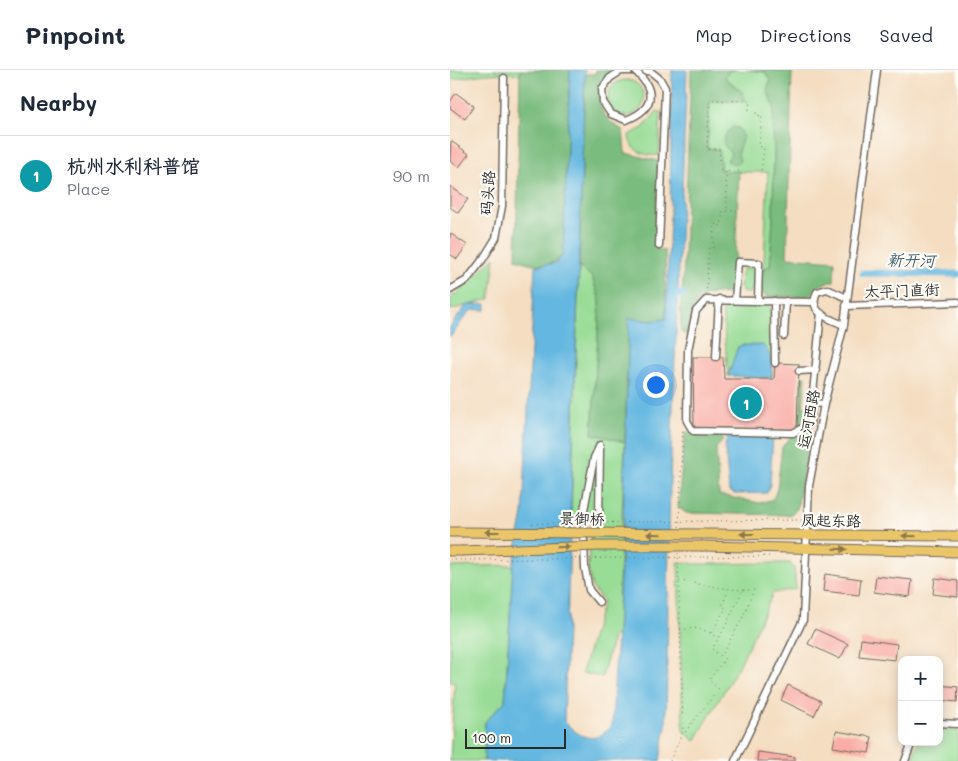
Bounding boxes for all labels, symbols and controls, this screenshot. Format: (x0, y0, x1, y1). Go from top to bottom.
text: Pinpoint (25, 19, 126, 50)
text: Map (695, 23, 732, 47)
text: Directions (760, 23, 852, 47)
text: Saved (880, 23, 933, 47)
text: Nearby (20, 89, 97, 116)
text: 杭州水利科普馆 (67, 153, 200, 178)
text: 1 (32, 165, 40, 186)
text: 90 m (393, 165, 430, 186)
street label: 码头路 (475, 170, 499, 216)
text: Place (67, 178, 110, 199)
water label: 新开河 (887, 249, 938, 270)
street label: 太平门直街 (864, 279, 940, 301)
your location (643, 372, 669, 398)
pin: 1 (730, 384, 762, 422)
street label: 运河西路 (792, 387, 824, 450)
street label: 景御桥 (559, 508, 605, 528)
street label: 凤起东路 (801, 509, 861, 531)
one-way arrow (483, 528, 499, 536)
one-way arrow (646, 530, 662, 538)
one-way arrow (739, 530, 755, 538)
one-way arrow (901, 532, 917, 540)
one-way arrow (555, 543, 571, 551)
one-way arrow (832, 545, 848, 553)
map controls (898, 656, 943, 746)
button: + (898, 656, 943, 701)
button: − (898, 701, 943, 746)
scale bar (465, 726, 566, 749)
text: 100 m (472, 728, 511, 747)

